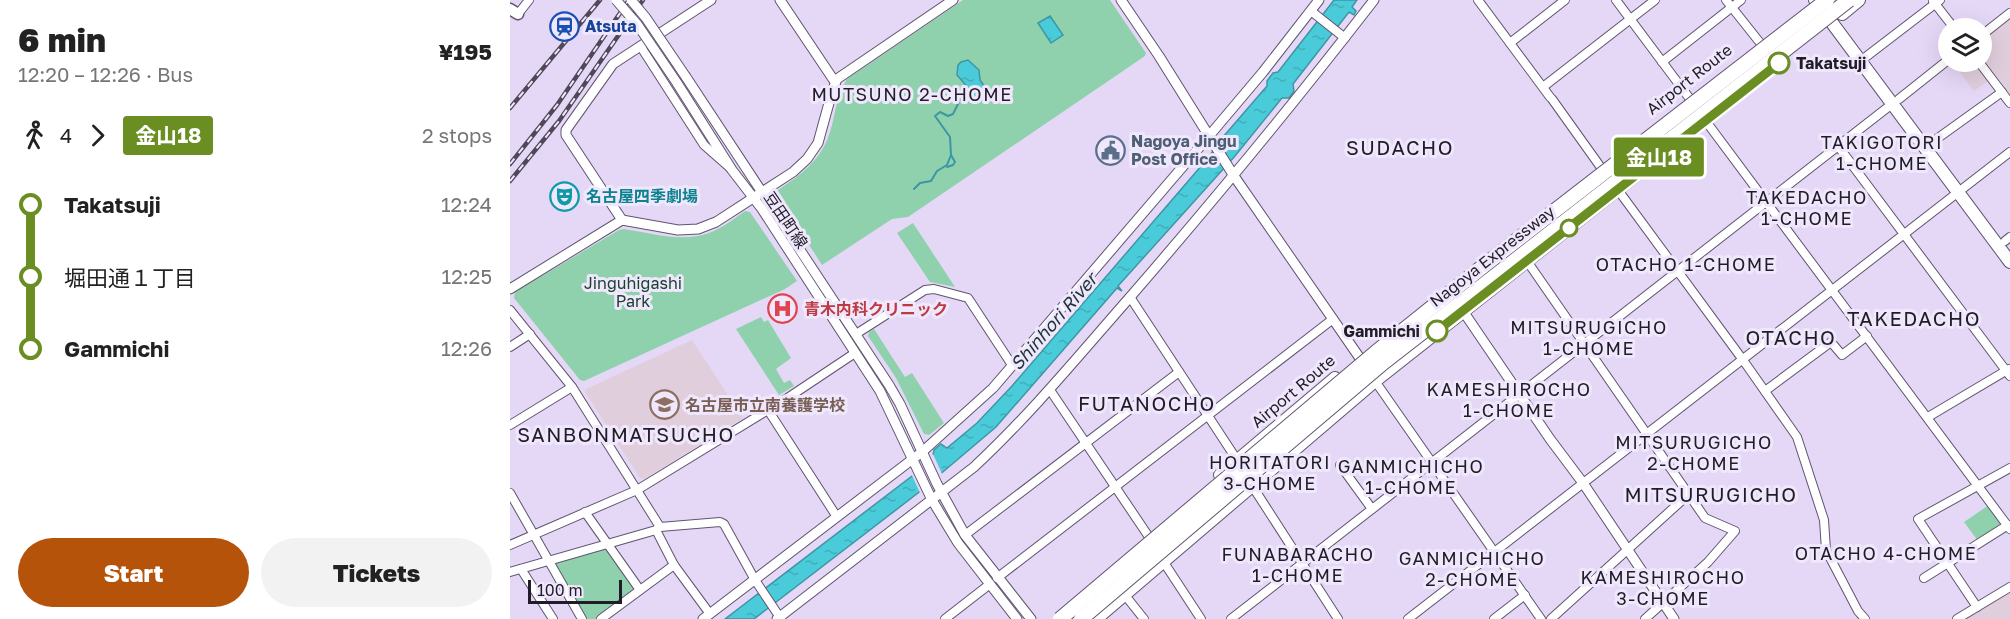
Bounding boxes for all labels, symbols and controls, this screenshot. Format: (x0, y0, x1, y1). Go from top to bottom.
station icon: Atsuta (548, 10, 580, 42)
place label: Atsuta (585, 16, 636, 36)
map controls (1938, 18, 1992, 72)
button: layers (1938, 18, 1992, 72)
text: 6 min (18, 20, 106, 59)
text: ¥195 (439, 38, 492, 65)
street label: Airport Route (1642, 39, 1736, 119)
marker: Takatsuji (1768, 52, 1790, 74)
place label: Takatsuji (1796, 53, 1866, 73)
text: 12:20 – 12:26 · Bus (18, 62, 193, 86)
district label: MUTSUNO 2-CHOME (811, 83, 1013, 105)
icon: walk (18, 119, 51, 152)
icon: forward (81, 119, 114, 152)
text: 金山18 (135, 122, 201, 148)
text: 4 (60, 123, 72, 147)
text: 2 stops (422, 123, 492, 147)
place label: Nagoya Jingu Post Office (1131, 131, 1236, 169)
district label: TAKIGOTORI 1-CHOME (1821, 131, 1943, 174)
public building icon: Nagoya Jingu Post Office (1094, 134, 1126, 166)
district label: SUDACHO (1346, 135, 1454, 159)
line badge: 金山18 (1617, 138, 1701, 176)
text: 金山18 (1626, 144, 1692, 170)
theatre icon: 名古屋四季劇場 (549, 180, 581, 212)
place label: 名古屋四季劇場 (586, 186, 698, 206)
district label: TAKEDACHO 1-CHOME (1746, 186, 1868, 229)
street label: 豆田町線 (760, 188, 812, 252)
text: Takatsuji (64, 191, 161, 218)
text: 12:24 (441, 192, 492, 216)
street label: Nagoya Expressway (1426, 201, 1558, 311)
unlabelled marker (1560, 219, 1578, 237)
district label: OTACHO 1-CHOME (1596, 253, 1776, 275)
text: 堀田通１丁目 (64, 264, 196, 291)
text: 12:25 (442, 264, 492, 288)
water label: Shinhori River (1005, 266, 1103, 374)
park label: Jinguhigashi Park (584, 273, 682, 311)
hospital icon: 青木内科クリニック (767, 293, 799, 325)
place label: 青木内科クリニック (804, 299, 948, 319)
district label: TAKEDACHO (1847, 306, 1981, 330)
district label: MITSURUGICHO 1-CHOME (1510, 316, 1668, 359)
marker: Gammichi (1426, 320, 1448, 342)
place label: Gammichi (1343, 321, 1420, 341)
district label: OTACHO (1746, 325, 1836, 349)
text: Gammichi (64, 335, 169, 362)
text: 12:26 (441, 336, 492, 360)
street label: Airport Route (1247, 350, 1339, 432)
district label: KAMESHIROCHO 1-CHOME (1427, 378, 1591, 421)
school or university icon: 名古屋市立南養護学校 (648, 389, 680, 421)
district label: FUTANOCHO (1078, 391, 1216, 415)
place label: 名古屋市立南養護学校 (685, 395, 845, 415)
district label: SANBONMATSUCHO (517, 422, 735, 446)
district label: MITSURUGICHO 2-CHOME (1615, 431, 1773, 474)
district label: HORITATORI 3-CHOME (1209, 451, 1331, 494)
district label: GANMICHICHO 1-CHOME (1338, 455, 1484, 498)
district label: MITSURUGICHO (1624, 482, 1798, 506)
button: Start (18, 538, 249, 607)
button: Tickets (261, 538, 492, 607)
district label: OTACHO 4-CHOME (1795, 542, 1977, 564)
district label: FUNABARACHO 1-CHOME (1221, 543, 1375, 586)
district label: GANMICHICHO 2-CHOME (1399, 547, 1545, 590)
district label: KAMESHIROCHO 3-CHOME (1581, 566, 1745, 609)
scale bar (528, 577, 622, 604)
text: 100 m (537, 580, 583, 600)

